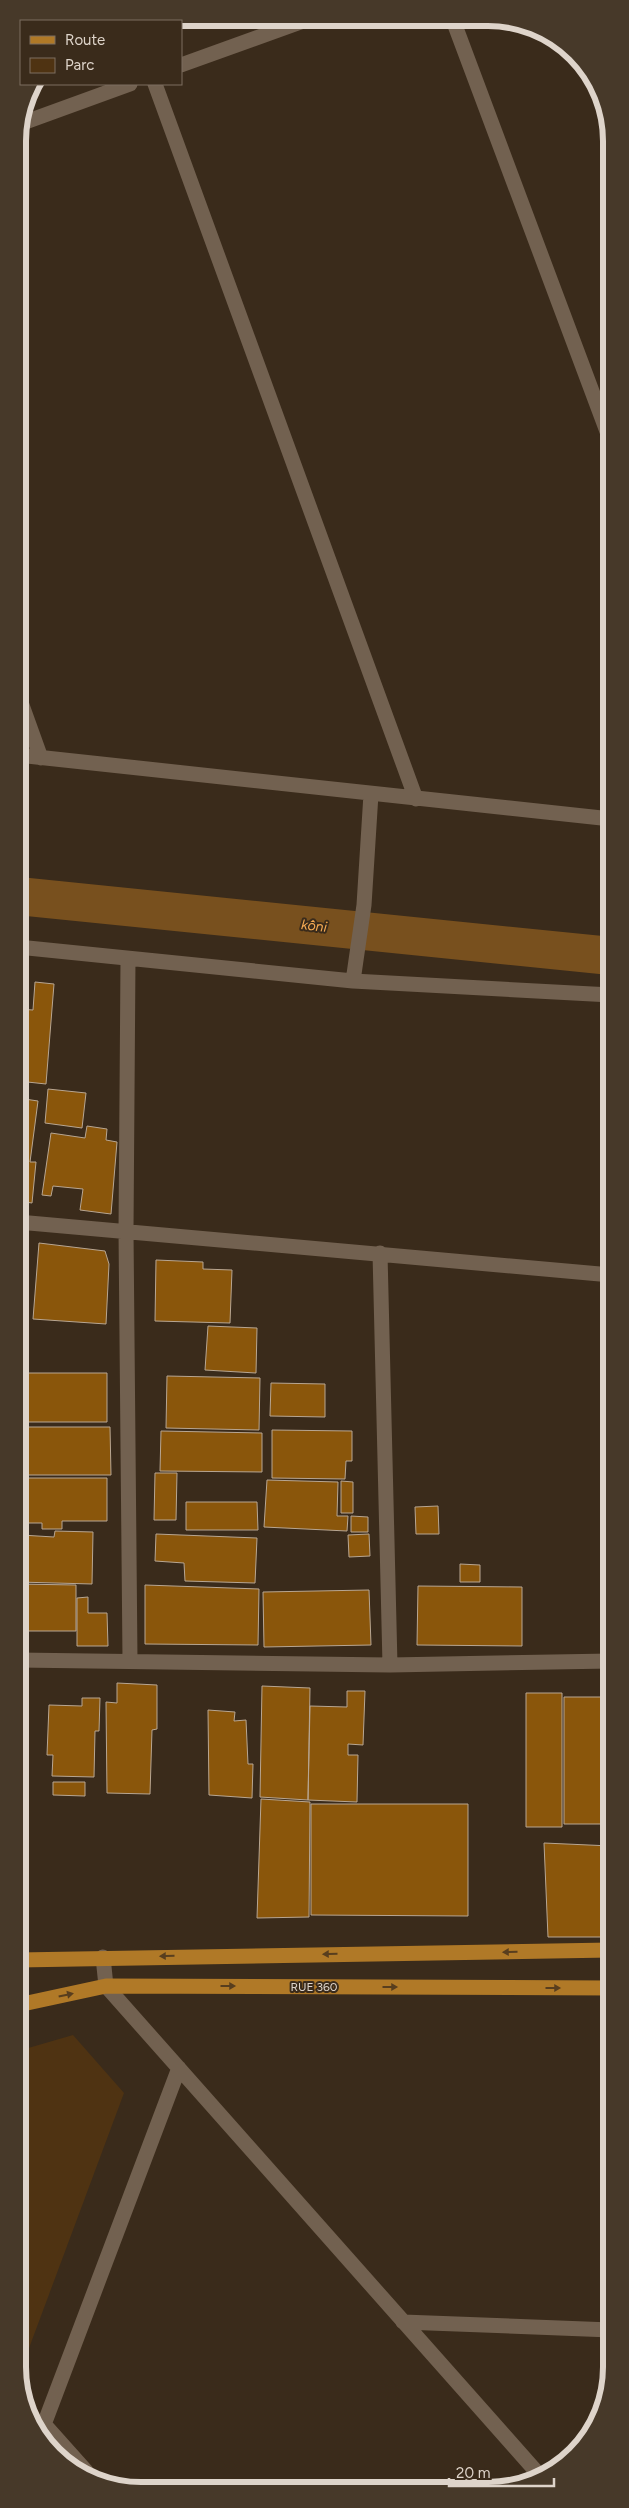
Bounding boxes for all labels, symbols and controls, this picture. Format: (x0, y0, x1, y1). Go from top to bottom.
legend (20, 20, 182, 85)
text: Route (65, 31, 105, 49)
text: Parc (65, 56, 94, 74)
water label: kôni (300, 916, 328, 936)
one-way arrow (502, 1948, 518, 1956)
one-way arrow (322, 1950, 338, 1958)
one-way arrow (159, 1953, 175, 1961)
street label: RUE 360 (290, 1980, 338, 1994)
one-way arrow (220, 1982, 236, 1990)
one-way arrow (382, 1983, 398, 1991)
one-way arrow (545, 1984, 561, 1992)
one-way arrow (59, 1991, 74, 1999)
scale bar (449, 2456, 554, 2488)
text: 20 m (456, 2464, 490, 2482)

